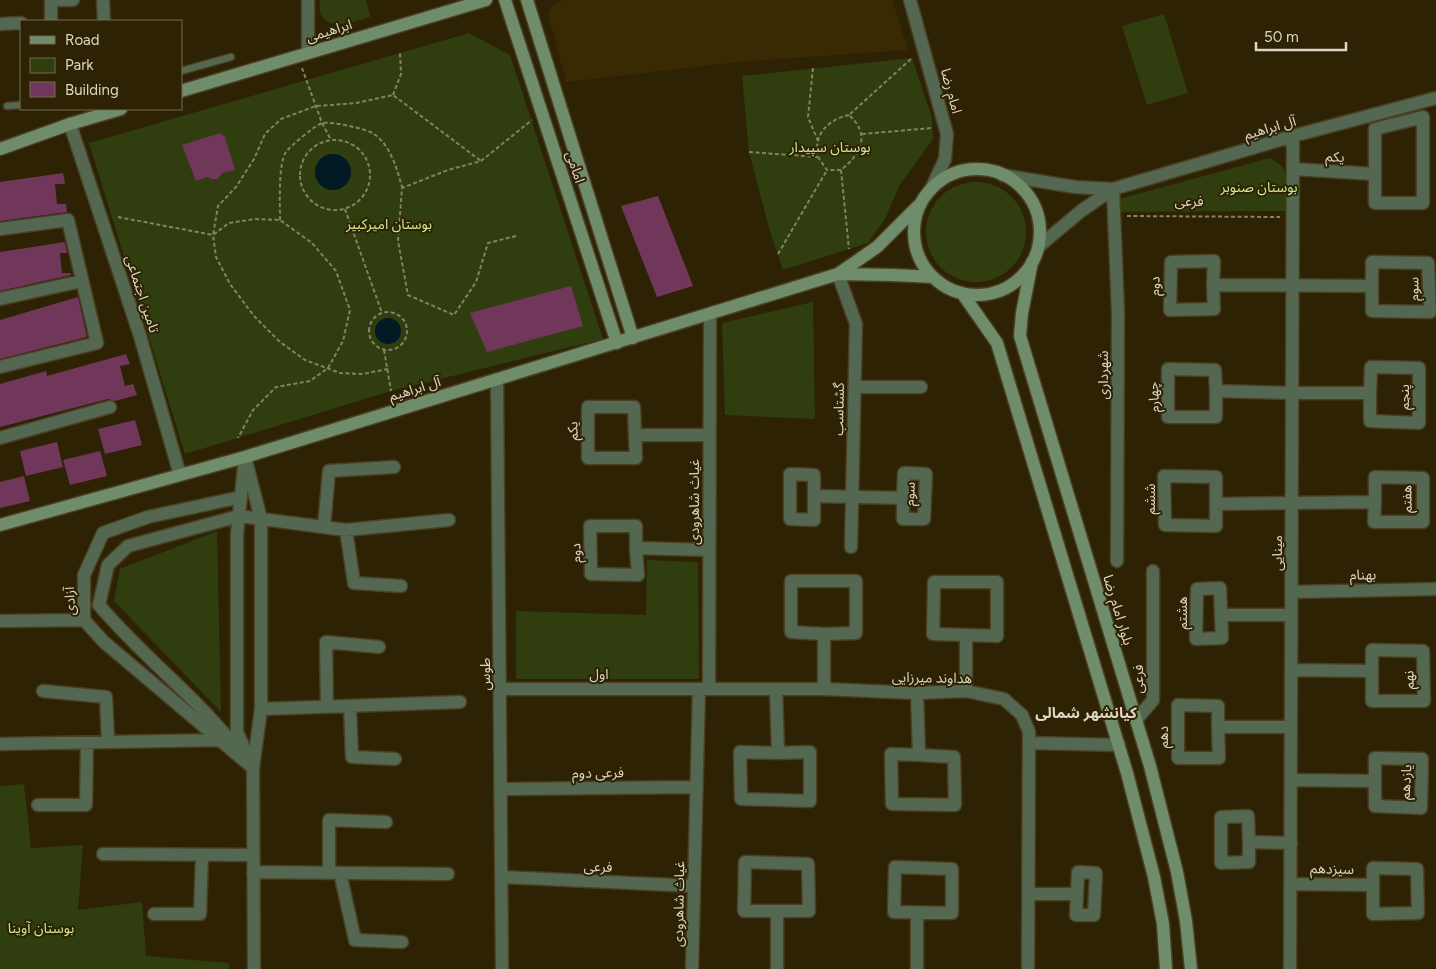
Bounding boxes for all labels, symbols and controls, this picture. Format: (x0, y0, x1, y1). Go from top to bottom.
street label: ابراهیمی (304, 16, 354, 46)
legend (20, 20, 182, 110)
scale bar (1256, 20, 1346, 52)
text: 50 m (1264, 28, 1299, 46)
text: Road (65, 31, 100, 49)
text: Park (65, 56, 94, 74)
street label: امام رضا (935, 66, 965, 116)
text: Building (65, 81, 119, 99)
street label: آل ابراهیم (1242, 112, 1299, 145)
park label: بوستان سپیدار (788, 139, 871, 157)
street label: یکم (1325, 148, 1345, 168)
street label: امامی (562, 149, 588, 185)
park label: بوستان صنوبر (1219, 179, 1298, 196)
street label: فرعی (1175, 193, 1203, 210)
park label: بوستان امیرکبیر (345, 216, 432, 233)
street label: تامین اجتماعی (121, 253, 163, 335)
street label: دوم (1146, 276, 1166, 296)
street label: سوم (1405, 277, 1425, 301)
street label: شهرداری (1095, 350, 1112, 400)
street label: آل ابراهیم (387, 373, 444, 407)
street label: چهارم (1145, 381, 1165, 413)
street label: گشتاسب (830, 382, 848, 436)
street label: پنجم (1396, 384, 1415, 410)
street label: یکم (564, 421, 584, 441)
street label: غیاث شاهرودی (686, 459, 703, 545)
street label: سوم (901, 482, 921, 507)
street label: ششم (1142, 484, 1161, 514)
street label: هفتم (1398, 485, 1418, 513)
street label: مینایی (1269, 535, 1286, 571)
street label: دوم (567, 543, 587, 563)
street label: بهنام (1350, 566, 1377, 586)
street label: بلوار امام رضا (1097, 573, 1137, 648)
street label: آزادی (61, 585, 79, 616)
street label: هشتم (1174, 596, 1193, 630)
street label: طوس (477, 657, 494, 691)
street label: فرعی (1130, 665, 1147, 693)
street label: اول (589, 666, 609, 683)
street label: هداوند میرزایی (892, 669, 972, 687)
street label: نهم (1400, 670, 1420, 690)
district label: کیانشهر شمالی (1035, 704, 1137, 722)
street label: دهم (1155, 725, 1174, 748)
street label: فرعی دوم (572, 764, 624, 784)
street label: یازدهم (1397, 764, 1417, 800)
street label: فرعی (583, 858, 613, 876)
street label: سیزدهم (1310, 860, 1354, 880)
street label: غیاث شاهرودی (670, 861, 688, 947)
park label: بوستان آوینا (8, 920, 74, 937)

